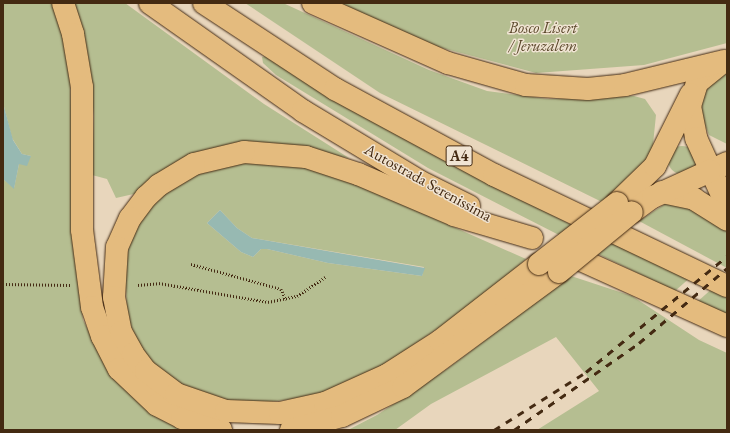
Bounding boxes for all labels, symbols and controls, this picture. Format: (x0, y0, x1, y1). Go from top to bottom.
park label: Bosco Lisert / Jeruzalem (509, 18, 577, 56)
street label: Autostrada Serenissima (361, 140, 495, 226)
road number: A4 (445, 143, 473, 169)

